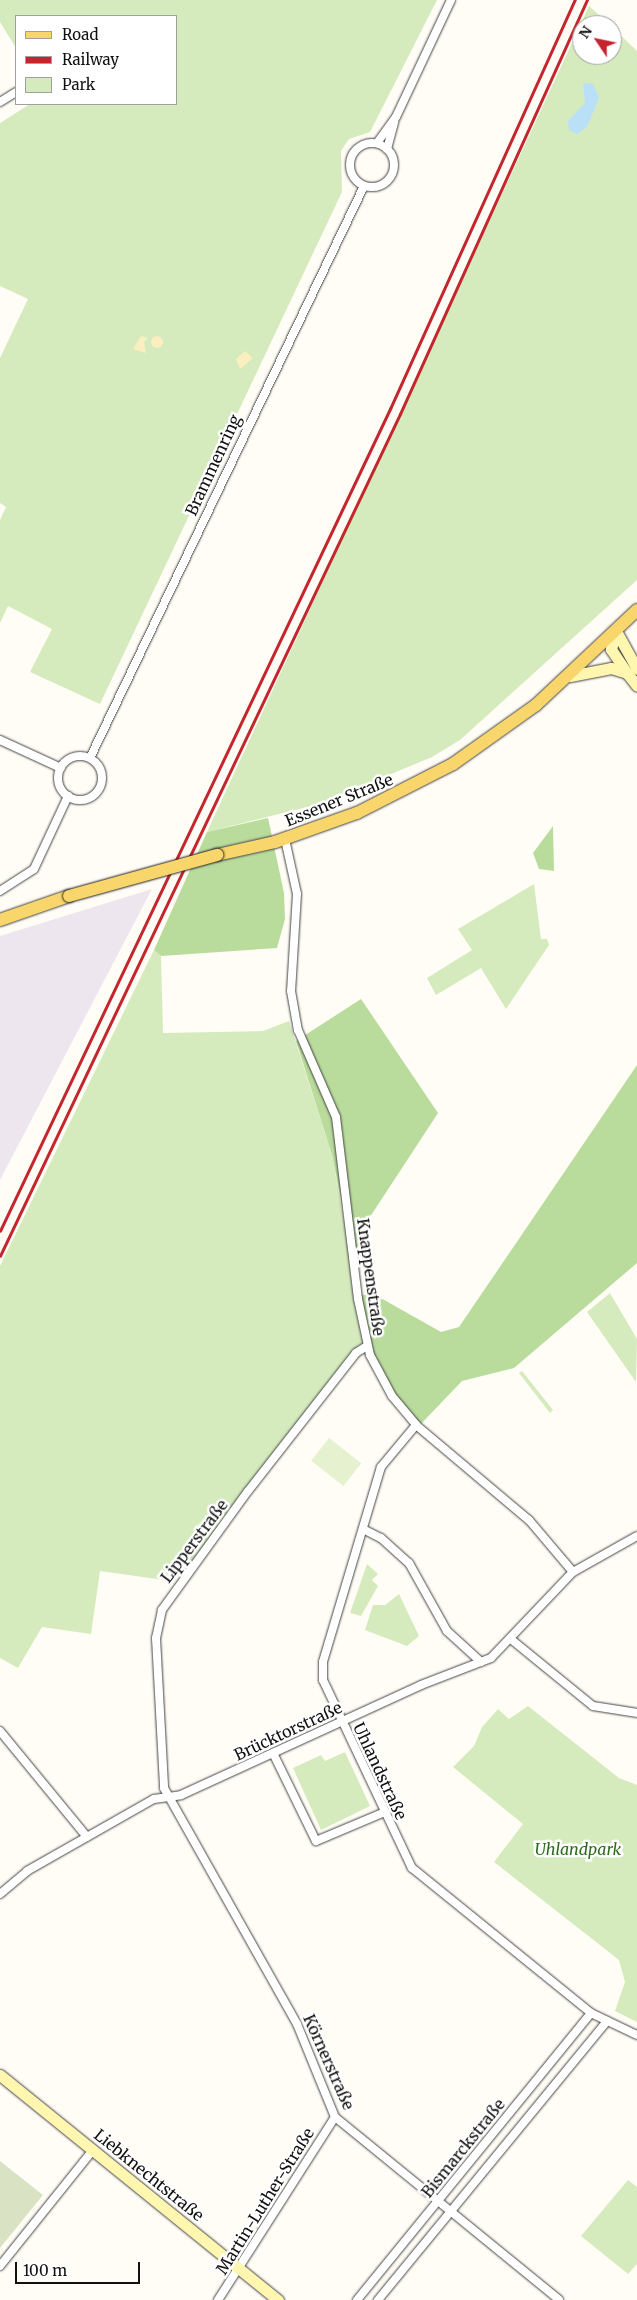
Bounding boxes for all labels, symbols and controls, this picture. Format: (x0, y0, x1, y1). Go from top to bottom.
legend (15, 15, 178, 105)
north arrow (572, 15, 622, 65)
text: N (575, 23, 596, 42)
text: Road (62, 25, 98, 44)
text: Railway (62, 50, 119, 69)
text: Park (62, 75, 95, 94)
street label: Brammenring (181, 411, 245, 519)
street label: Essener Straße (282, 770, 396, 830)
street label: Knappenstraße (353, 1217, 389, 1337)
street label: Lipperstraße (157, 1496, 231, 1586)
street label: Brücktorstraße (231, 1698, 345, 1764)
street label: Uhlandstraße (349, 1719, 411, 1823)
park label: Uhlandpark (535, 1839, 621, 1859)
street label: Körnerstraße (299, 2011, 359, 2113)
street label: Bismarckstraße (417, 2095, 509, 2201)
street label: Martin-Luther-Straße (212, 2124, 318, 2278)
street label: Liebknechtstraße (90, 2125, 208, 2225)
scale bar (18, 2252, 142, 2284)
text: 100 m (23, 2261, 67, 2280)

